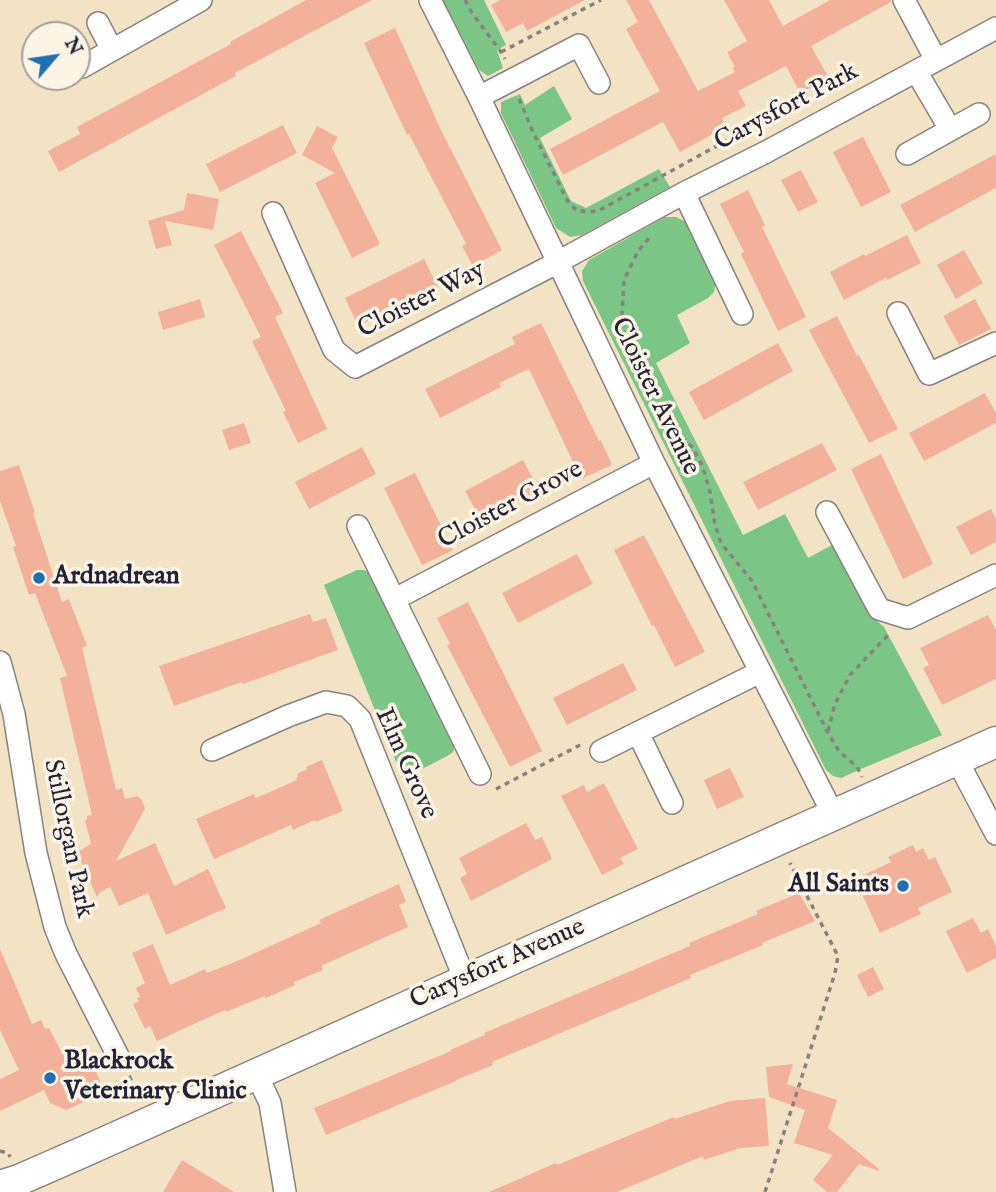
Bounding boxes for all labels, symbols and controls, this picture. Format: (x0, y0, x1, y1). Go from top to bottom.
north arrow (21, 21, 91, 91)
text: N (58, 34, 87, 60)
street label: Carysfort Park (710, 57, 864, 159)
street label: Cloister Way (353, 256, 491, 346)
street label: Cloister Avenue (602, 313, 706, 481)
street label: Cloister Grove (434, 455, 588, 557)
place label: Ardnadrean (53, 562, 179, 594)
marker: Ardnadrean (31, 570, 47, 586)
street label: Elm Grove (367, 704, 443, 824)
street label: Stillorgan Park (35, 757, 99, 921)
place label: All Saints (788, 870, 889, 902)
marker: All Saints (895, 878, 911, 894)
street label: Carysfort Avenue (406, 912, 590, 1018)
place label: Blackrock Veterinary Clinic (64, 1047, 247, 1108)
marker: Blackrock Veterinary Clinic (42, 1070, 58, 1086)

